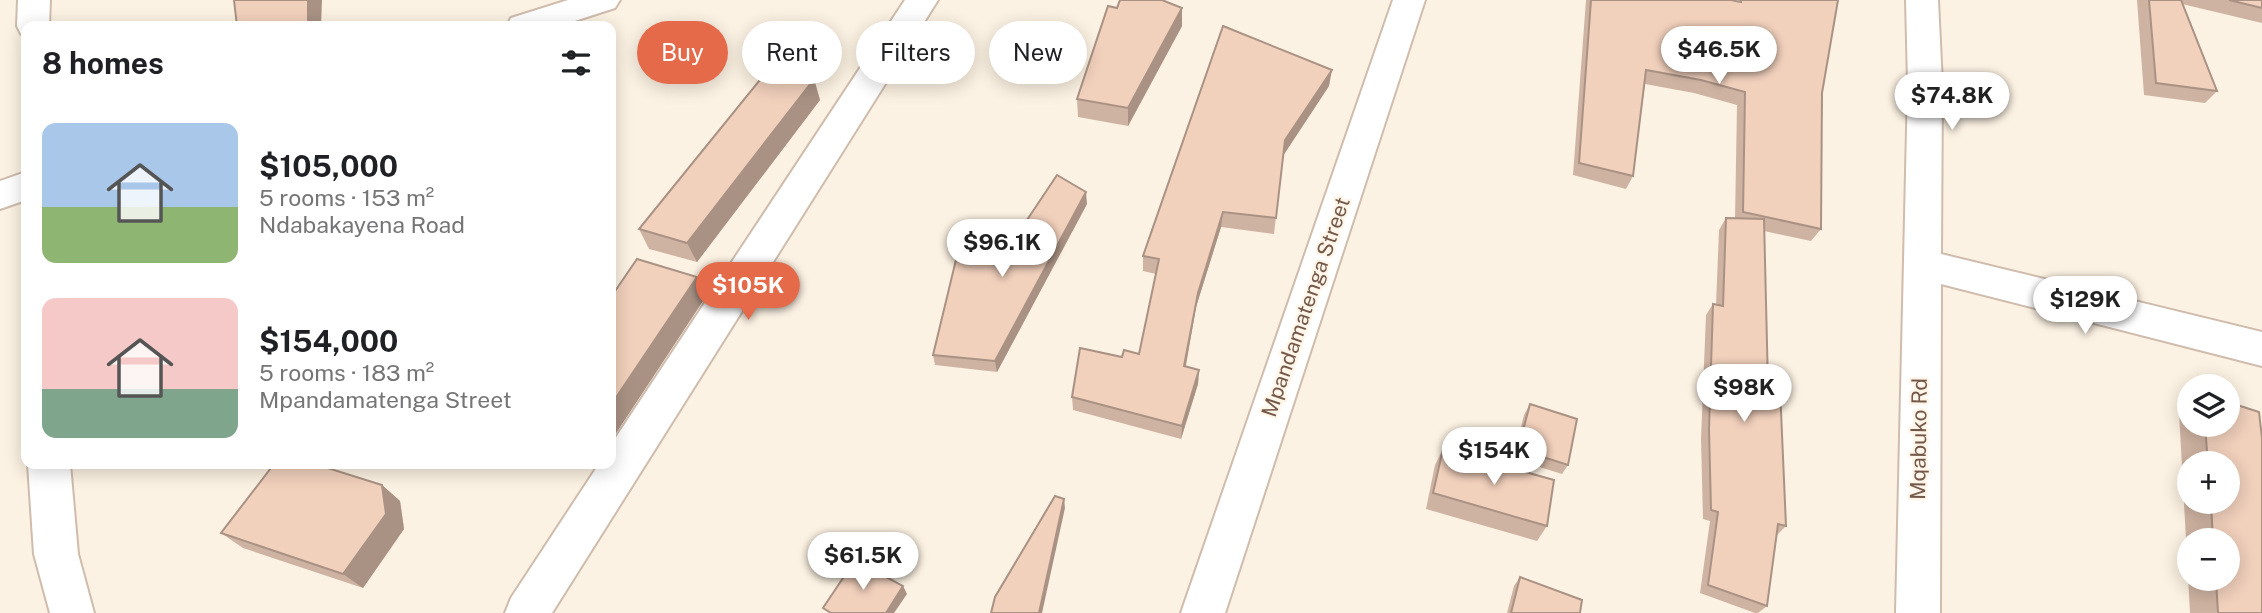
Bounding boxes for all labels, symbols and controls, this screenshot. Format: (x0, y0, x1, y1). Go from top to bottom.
chip: Buy (637, 21, 728, 84)
chip: Rent (742, 21, 842, 84)
chip: Filters (856, 21, 975, 84)
chip: New (989, 21, 1087, 84)
pin: $46.5K (1662, 27, 1776, 86)
text: $46.5K (1677, 35, 1761, 62)
icon: filters (557, 44, 595, 82)
text: 8 homes (42, 45, 164, 81)
pin: $74.8K (1895, 72, 2009, 132)
text: $74.8K (1911, 81, 1993, 108)
text: $105,000 (259, 148, 398, 184)
icon: home (98, 151, 182, 235)
text: 5 rooms · 153 m² (259, 184, 434, 211)
street label: Mpandamatenga Street (1256, 194, 1355, 420)
text: Ndabakayena Road (259, 211, 465, 238)
pin: $96.1K (945, 219, 1059, 279)
text: $96.1K (963, 228, 1041, 255)
pin: $105K (699, 262, 797, 322)
text: $105K (712, 271, 784, 298)
pin: $129K (2036, 276, 2134, 336)
text: $129K (2049, 285, 2121, 312)
text: $154,000 (259, 323, 398, 359)
icon: home (98, 326, 182, 410)
text: 5 rooms · 183 m² (259, 359, 434, 386)
pin: $98K (1703, 364, 1785, 424)
text: $98K (1713, 373, 1775, 400)
map controls (2177, 374, 2240, 591)
button: layers (2177, 374, 2240, 437)
street label: Mqabuko Rd (1905, 378, 1932, 500)
text: Mpandamatenga Street (259, 386, 512, 413)
pin: $154K (1445, 428, 1543, 487)
text: $154K (1458, 436, 1530, 463)
button: + (2177, 451, 2240, 514)
button: − (2177, 528, 2240, 591)
pin: $61.5K (806, 532, 920, 592)
text: $61.5K (824, 541, 902, 568)

